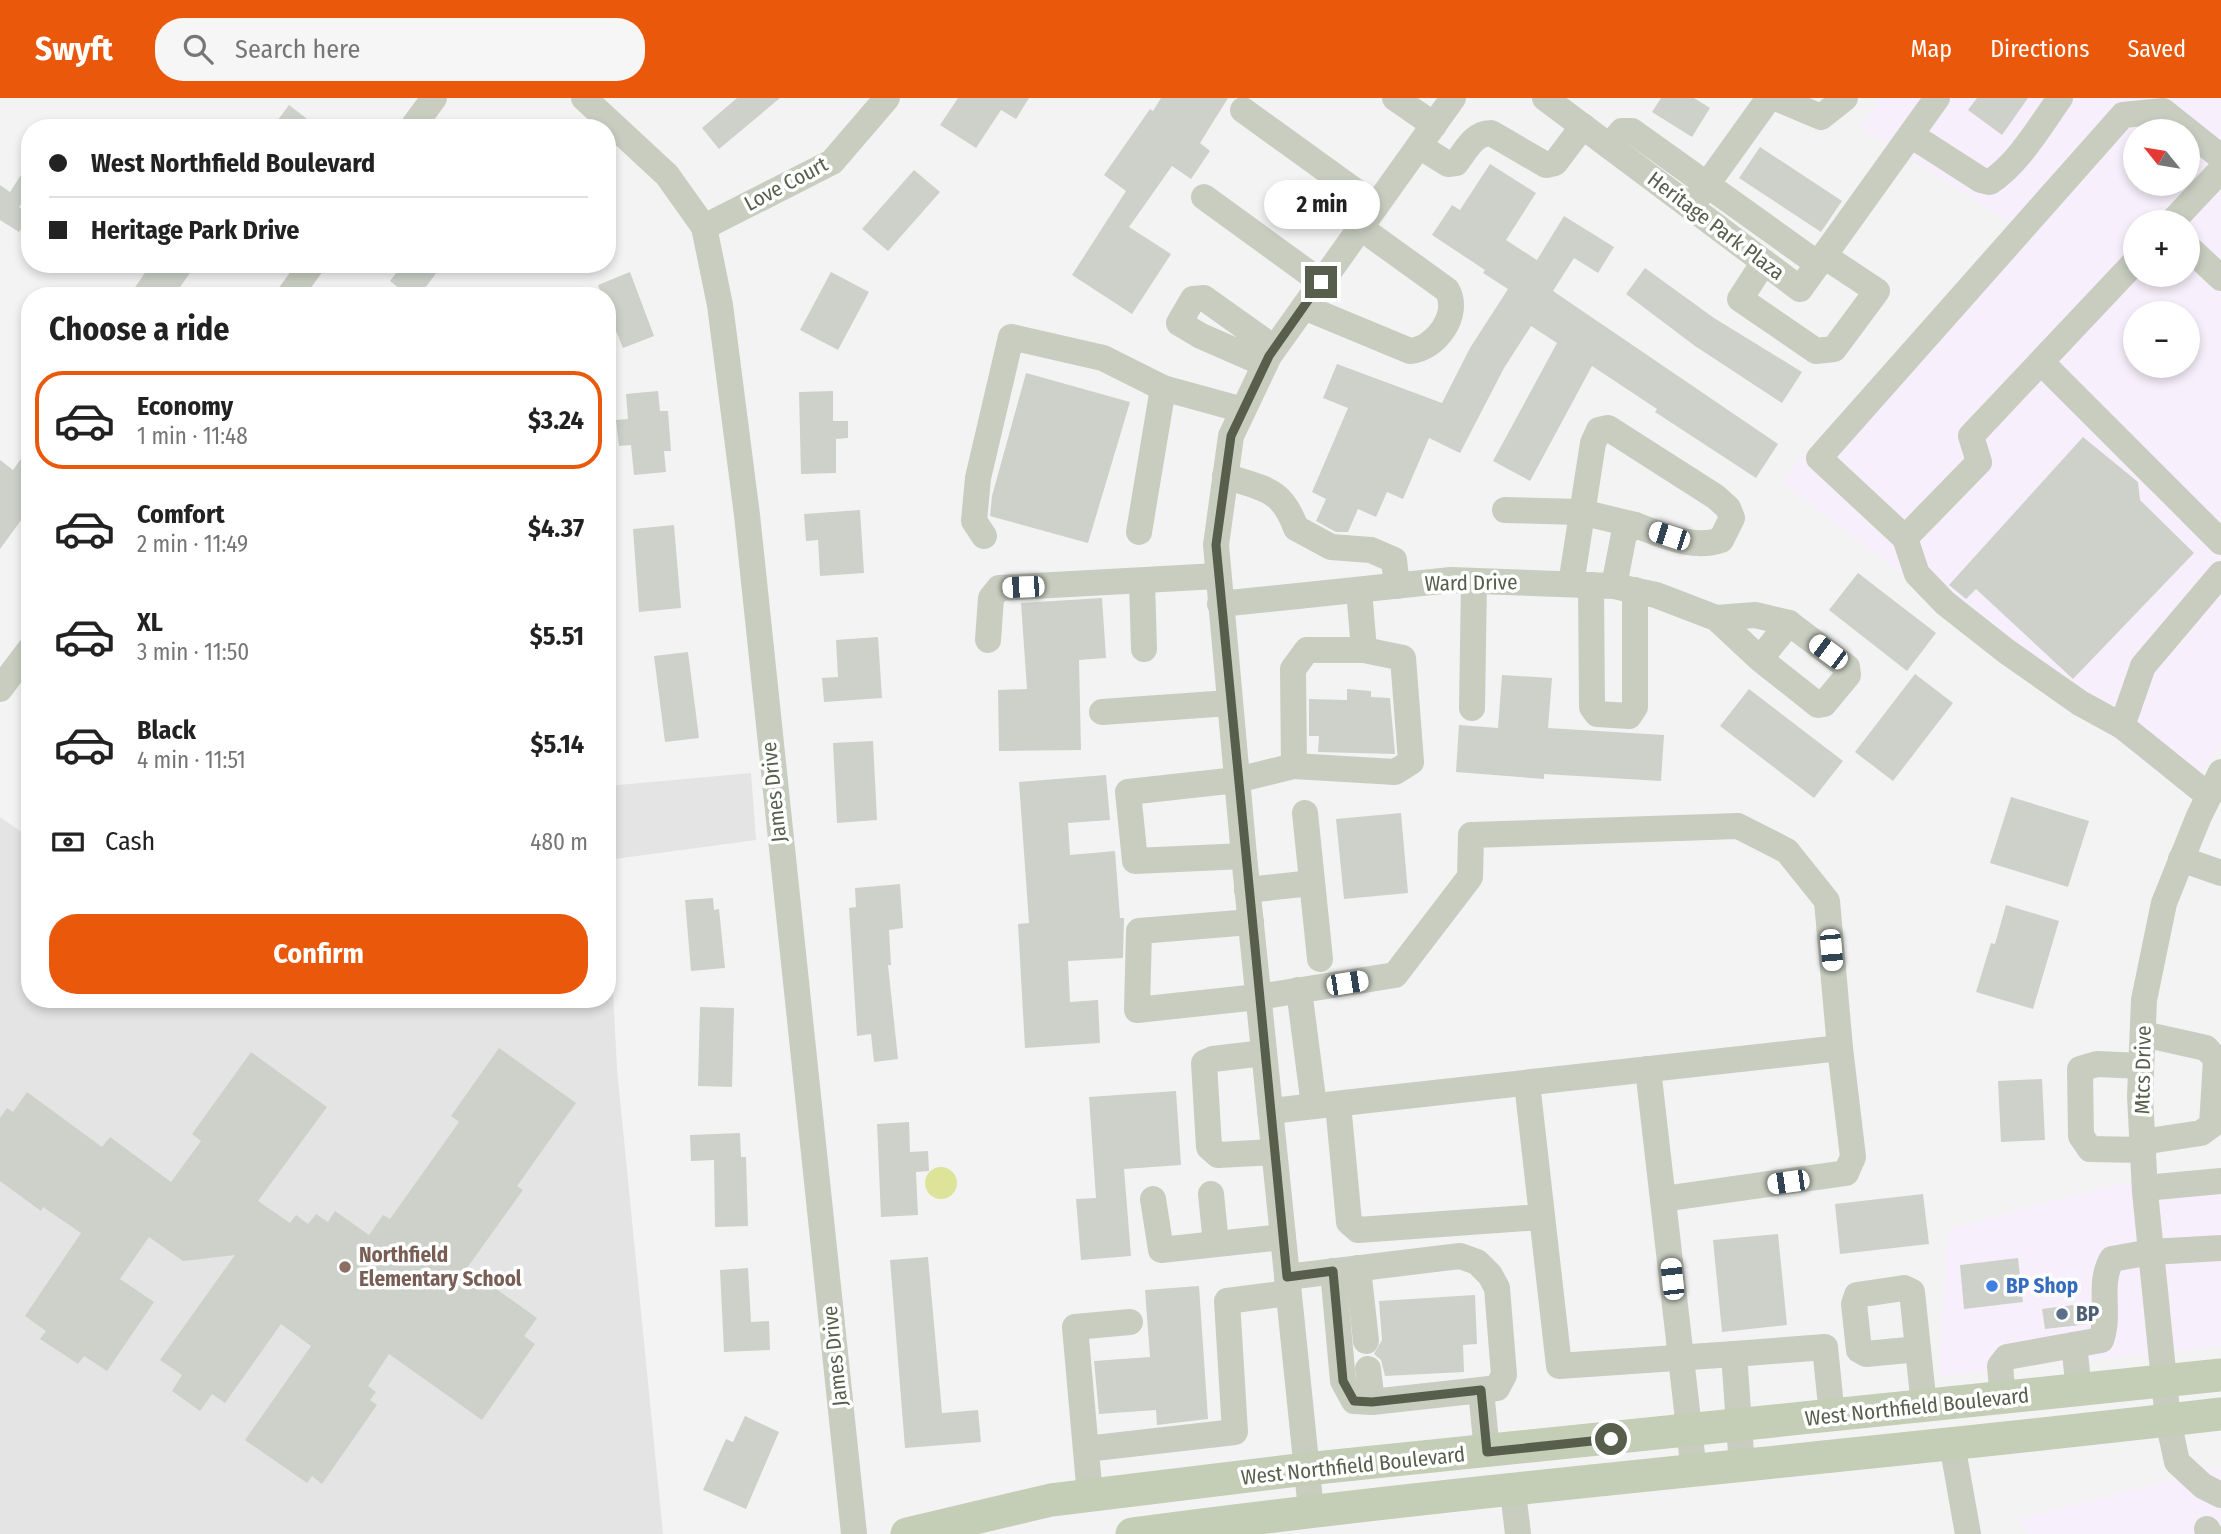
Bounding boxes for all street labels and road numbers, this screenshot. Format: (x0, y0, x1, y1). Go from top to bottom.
street label: Love Court (740, 151, 832, 217)
street label: Heritage Park Plaza (1643, 166, 1789, 286)
street label: Ward Drive (1424, 569, 1518, 597)
street label: James Drive (756, 740, 792, 844)
street label: Mtcs Drive (2129, 1025, 2157, 1115)
street label: James Drive (817, 1304, 853, 1408)
street label: West Northfield Boulevard (1804, 1382, 2030, 1432)
street label: West Northfield Boulevard (1240, 1441, 1466, 1491)

